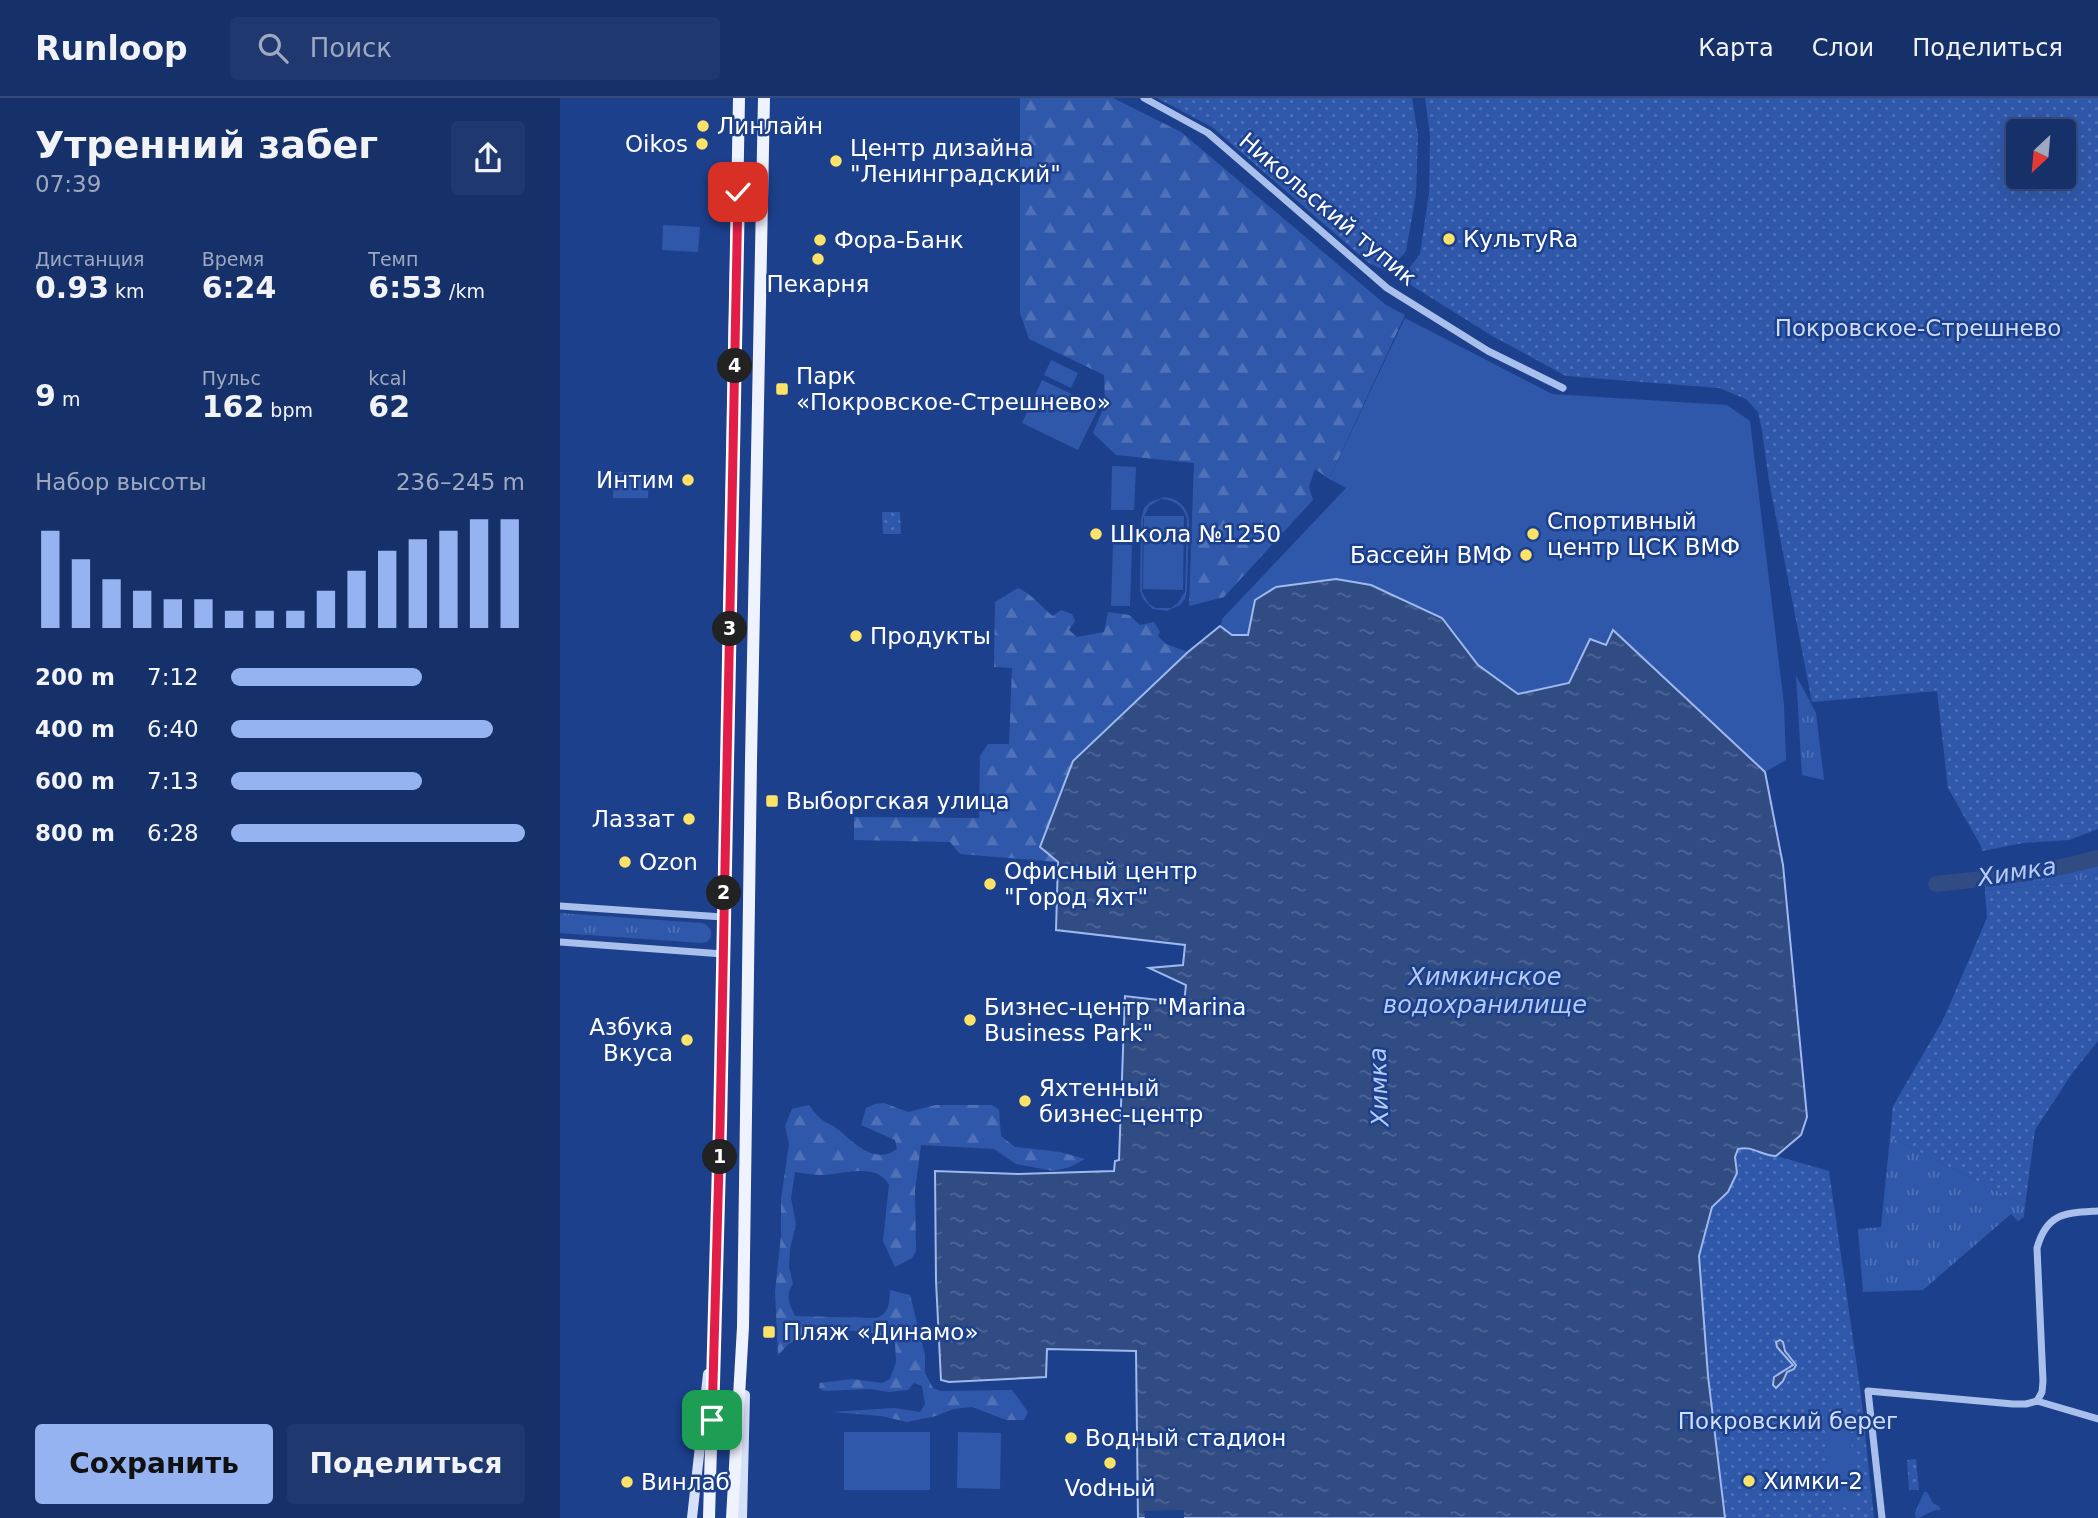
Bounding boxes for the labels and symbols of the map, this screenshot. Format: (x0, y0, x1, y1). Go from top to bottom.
place label: Линлайн (717, 113, 823, 139)
marker: Линлайн (695, 118, 711, 134)
north arrow (2006, 119, 2076, 189)
street label: Никольский тупик (1234, 127, 1422, 291)
place label: Oikos (625, 131, 688, 157)
place label: Центр дизайна "Ленинградский" (850, 135, 1061, 187)
marker: Oikos (694, 136, 710, 152)
marker: Центр дизайна "Ленинградский" (828, 153, 844, 169)
pin (708, 162, 768, 222)
place label: КультуRа (1463, 226, 1578, 252)
place label: Фора-Банк (834, 227, 964, 253)
marker: КультуRа (1441, 231, 1457, 247)
marker: Фора-Банк (812, 232, 828, 248)
marker: Пекарня (810, 251, 826, 267)
place label: Пекарня (767, 271, 869, 297)
park label: Покровское-Стрешнево (1775, 315, 2061, 341)
pin: 4 (718, 348, 752, 384)
place label: Парк «Покровское-Стрешнево» (796, 363, 1111, 415)
marker: Парк «Покровское-Стрешнево» (774, 381, 790, 397)
place label: Интим (596, 467, 674, 493)
marker: Интим (680, 472, 696, 488)
place label: Спортивный центр ЦСК ВМФ (1547, 508, 1740, 560)
place label: Школа №1250 (1110, 521, 1281, 547)
marker: Школа №1250 (1088, 526, 1104, 542)
marker: Спортивный центр ЦСК ВМФ (1525, 526, 1541, 542)
place label: Бассейн ВМФ (1350, 542, 1512, 568)
marker: Бассейн ВМФ (1518, 547, 1534, 563)
pin: 3 (712, 612, 748, 646)
place label: Продукты (870, 623, 991, 649)
marker: Продукты (848, 628, 864, 644)
place label: Выборгская улица (786, 788, 1010, 814)
marker: Выборгская улица (764, 793, 780, 809)
place label: Лаззат (592, 806, 675, 832)
marker: Лаззат (681, 811, 697, 827)
place label: Ozon (639, 849, 698, 875)
water label: Химка (1974, 852, 2058, 892)
marker: Ozon (617, 854, 633, 870)
place label: Офисный центр "Город Яхт" (1004, 858, 1198, 910)
pin: 2 (706, 876, 742, 910)
marker: Офисный центр "Город Яхт" (982, 876, 998, 892)
water label: Химкинское водохранилище (1383, 963, 1587, 1019)
place label: Бизнес-центр "Marina Business Park" (984, 994, 1246, 1046)
marker: Бизнес-центр "Marina Business Park" (962, 1012, 978, 1028)
place label: Азбука Вкуса (589, 1014, 673, 1066)
marker: Азбука Вкуса (679, 1032, 695, 1048)
water label: Химка (1364, 1047, 1394, 1129)
place label: Яхтенный бизнес-центр (1039, 1075, 1203, 1127)
marker: Яхтенный бизнес-центр (1017, 1093, 1033, 1109)
pin: 1 (702, 1140, 738, 1174)
place label: Пляж «Динамо» (783, 1319, 978, 1345)
marker: Пляж «Динамо» (761, 1324, 777, 1340)
pin (682, 1390, 742, 1450)
park label: Покровский берег (1678, 1408, 1898, 1434)
place label: Водный стадион (1085, 1425, 1286, 1451)
marker: Водный стадион (1063, 1430, 1079, 1446)
marker: Vodный (1102, 1455, 1118, 1471)
place label: Химки-2 (1763, 1468, 1863, 1494)
place label: Винлаб (641, 1469, 730, 1495)
marker: Химки-2 (1741, 1473, 1757, 1489)
marker: Винлаб (619, 1474, 635, 1490)
place label: Vodный (1065, 1475, 1155, 1501)

